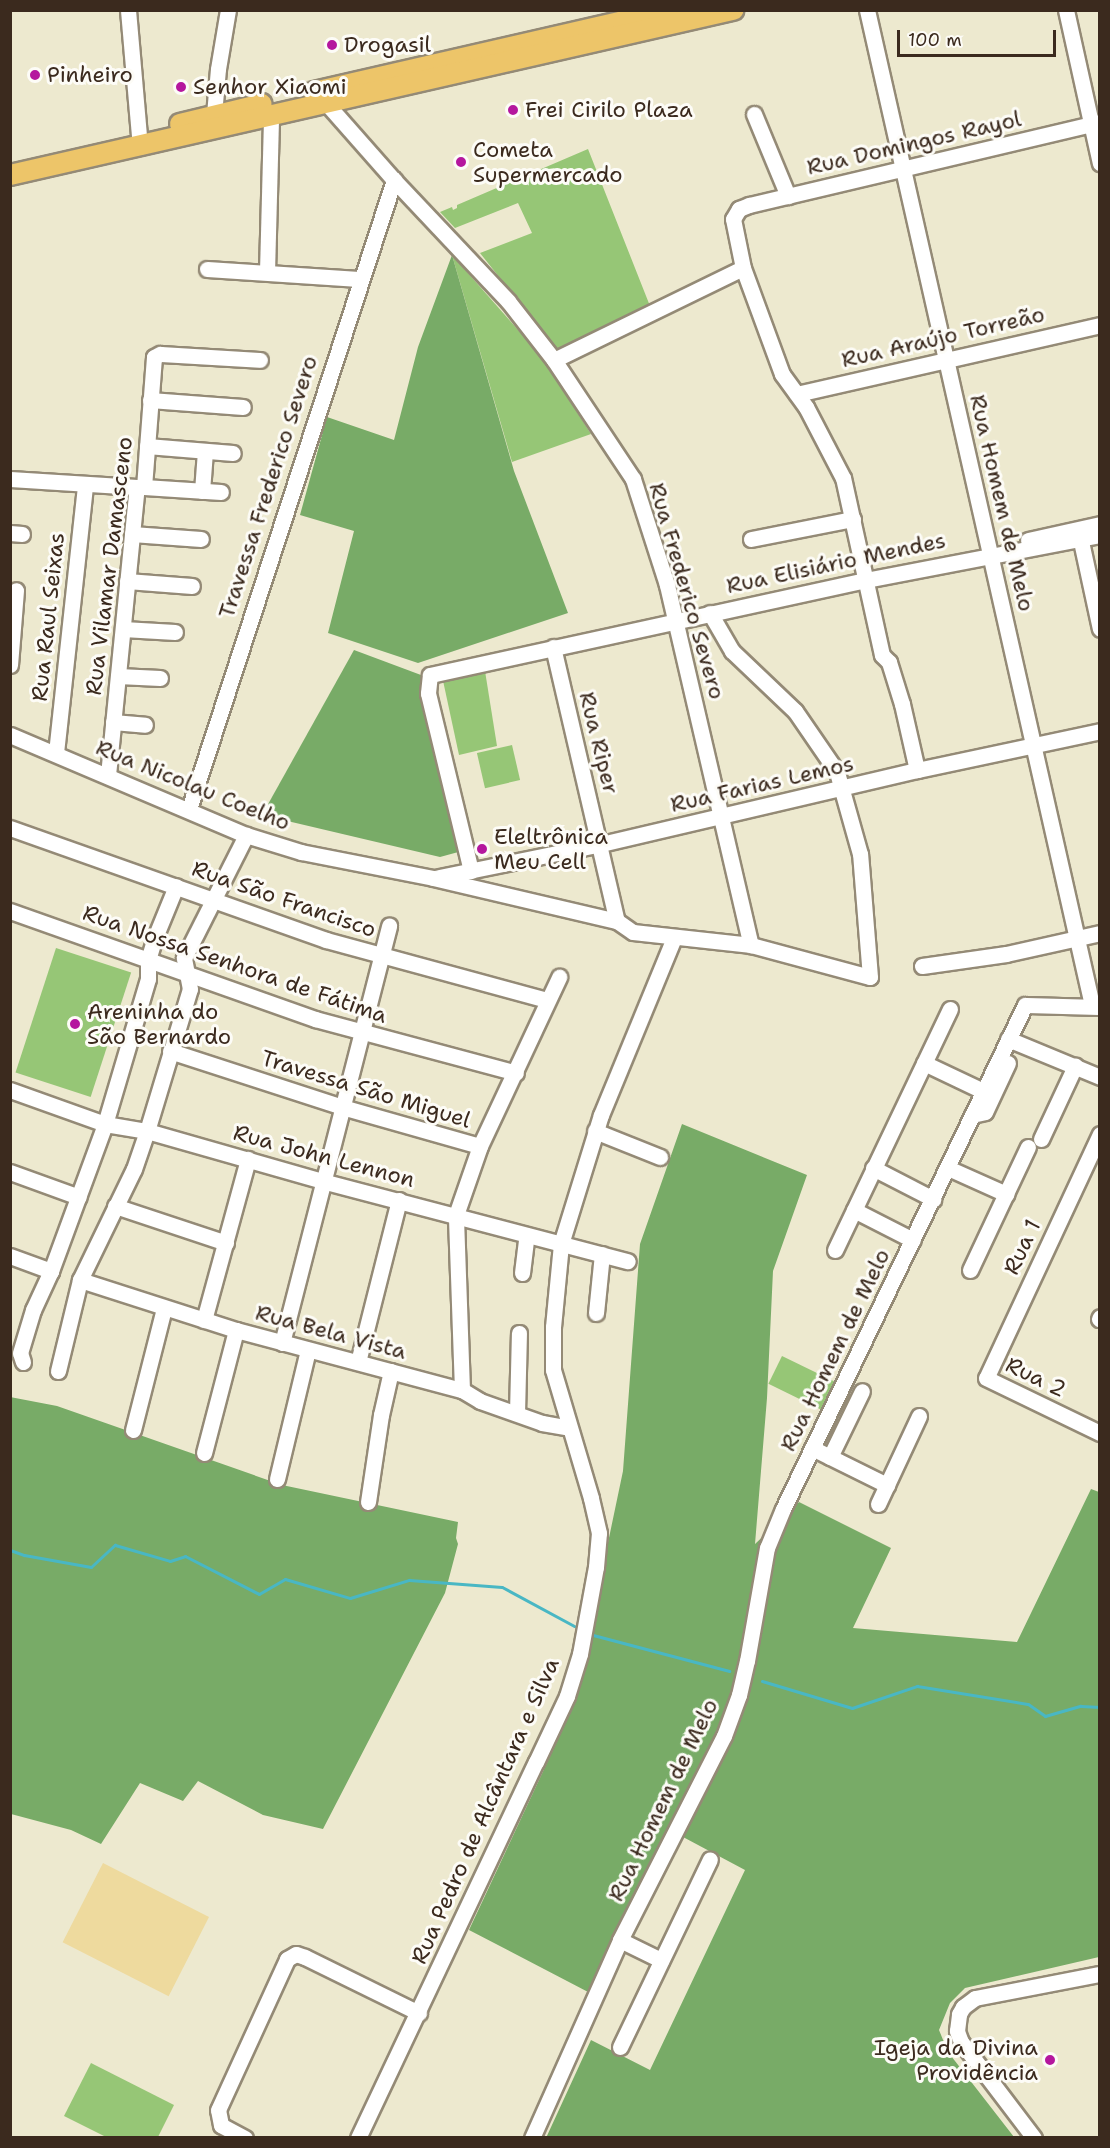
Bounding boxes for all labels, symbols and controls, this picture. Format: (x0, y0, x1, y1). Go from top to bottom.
scale bar (900, 18, 1059, 56)
text: 100 m (908, 28, 962, 52)
place label: Drogasil (344, 32, 431, 58)
marker: Drogasil (325, 38, 339, 52)
place label: Pinheiro (47, 62, 133, 88)
marker: Pinheiro (28, 68, 42, 82)
place label: Senhor Xiaomi (193, 74, 347, 100)
marker: Senhor Xiaomi (174, 80, 188, 94)
place label: Frei Cirilo Plaza (525, 97, 693, 123)
marker: Frei Cirilo Plaza (506, 103, 520, 117)
street label: Rua Domingos Rayol (804, 105, 1024, 181)
place label: Cometa Supermercado (473, 136, 623, 188)
marker: Cometa Supermercado (454, 155, 468, 169)
street label: Rua Araújo Torreão (839, 301, 1047, 373)
street label: Travessa Frederico Severo (213, 352, 323, 622)
street label: Rua Homem de Melo (964, 392, 1040, 614)
street label: Rua Vilamar Damasceno (80, 435, 138, 697)
street label: Rua Frederico Severo (643, 480, 731, 702)
street label: Rua Elisiário Mendes (724, 527, 948, 599)
street label: Rua Raul Seixas (26, 531, 70, 703)
street label: Rua Riper (574, 689, 624, 797)
street label: Rua Nicolau Coelho (92, 734, 294, 836)
street label: Rua Farias Lemos (668, 750, 856, 818)
place label: Eleltrônica Meu Cell (494, 823, 608, 874)
marker: Eleltrônica Meu Cell (475, 842, 489, 856)
street label: Rua São Francisco (189, 855, 379, 943)
street label: Rua Nossa Senhora de Fátima (79, 899, 391, 1029)
place label: Areninha do São Bernardo (87, 998, 231, 1050)
marker: Areninha do São Bernardo (68, 1017, 82, 1031)
street label: Travessa São Miguel (258, 1045, 474, 1133)
street label: Rua John Lennon (231, 1119, 417, 1193)
street label: Rua 1 (998, 1215, 1046, 1279)
street label: Rua Homem de Melo (775, 1245, 895, 1455)
street label: Rua Bela Vista (253, 1299, 409, 1365)
street label: Rua 2 (1002, 1351, 1070, 1403)
street label: Rua Pedro de Alcântara e Silva (405, 1654, 565, 1968)
street label: Rua Homem de Melo (603, 1695, 723, 1905)
place label: Igeja da Divina Providência (874, 2034, 1038, 2086)
marker: Igeja da Divina Providência (1043, 2053, 1057, 2067)

